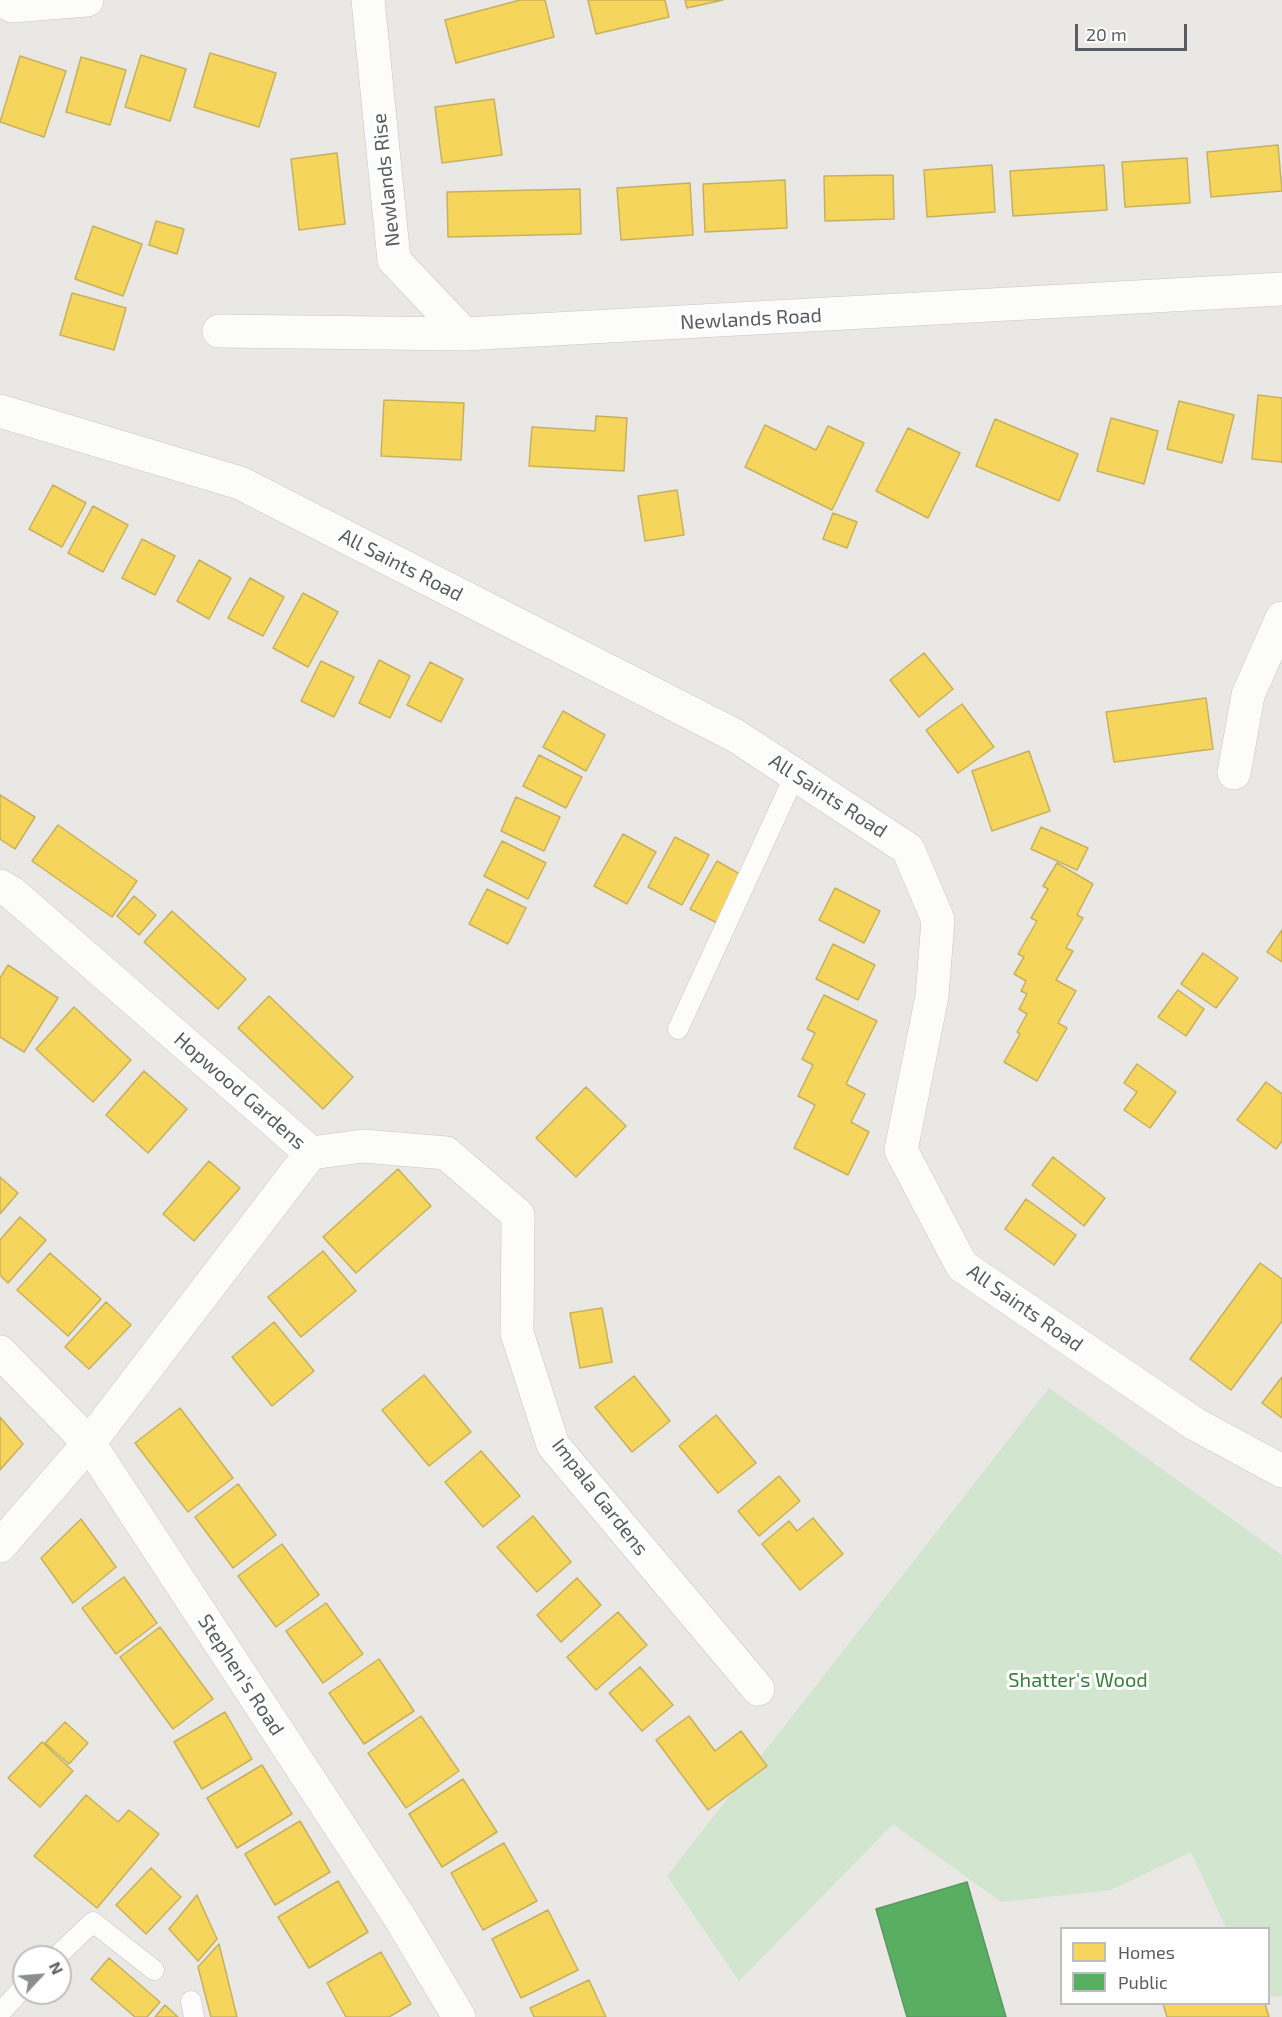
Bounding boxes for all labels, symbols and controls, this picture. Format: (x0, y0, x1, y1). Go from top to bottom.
scale bar (1078, 12, 1190, 50)
text: 20 m (1086, 23, 1127, 45)
street label: Newlands Rise (367, 112, 405, 248)
street label: Newlands Road (679, 303, 823, 335)
street label: All Saints Road (335, 523, 467, 607)
street label: All Saints Road (764, 749, 892, 843)
street label: Hopwood Gardens (169, 1027, 311, 1155)
street label: All Saints Road (962, 1259, 1088, 1357)
street label: Impala Gardens (547, 1434, 653, 1560)
street label: Stephen's Road (193, 1610, 289, 1740)
park label: Shatter's Wood (1008, 1668, 1148, 1692)
legend (1060, 1927, 1270, 2005)
text: Homes (1118, 1941, 1175, 1963)
north arrow (12, 1945, 72, 2005)
text: N (46, 1958, 68, 1977)
text: Public (1118, 1971, 1168, 1993)

